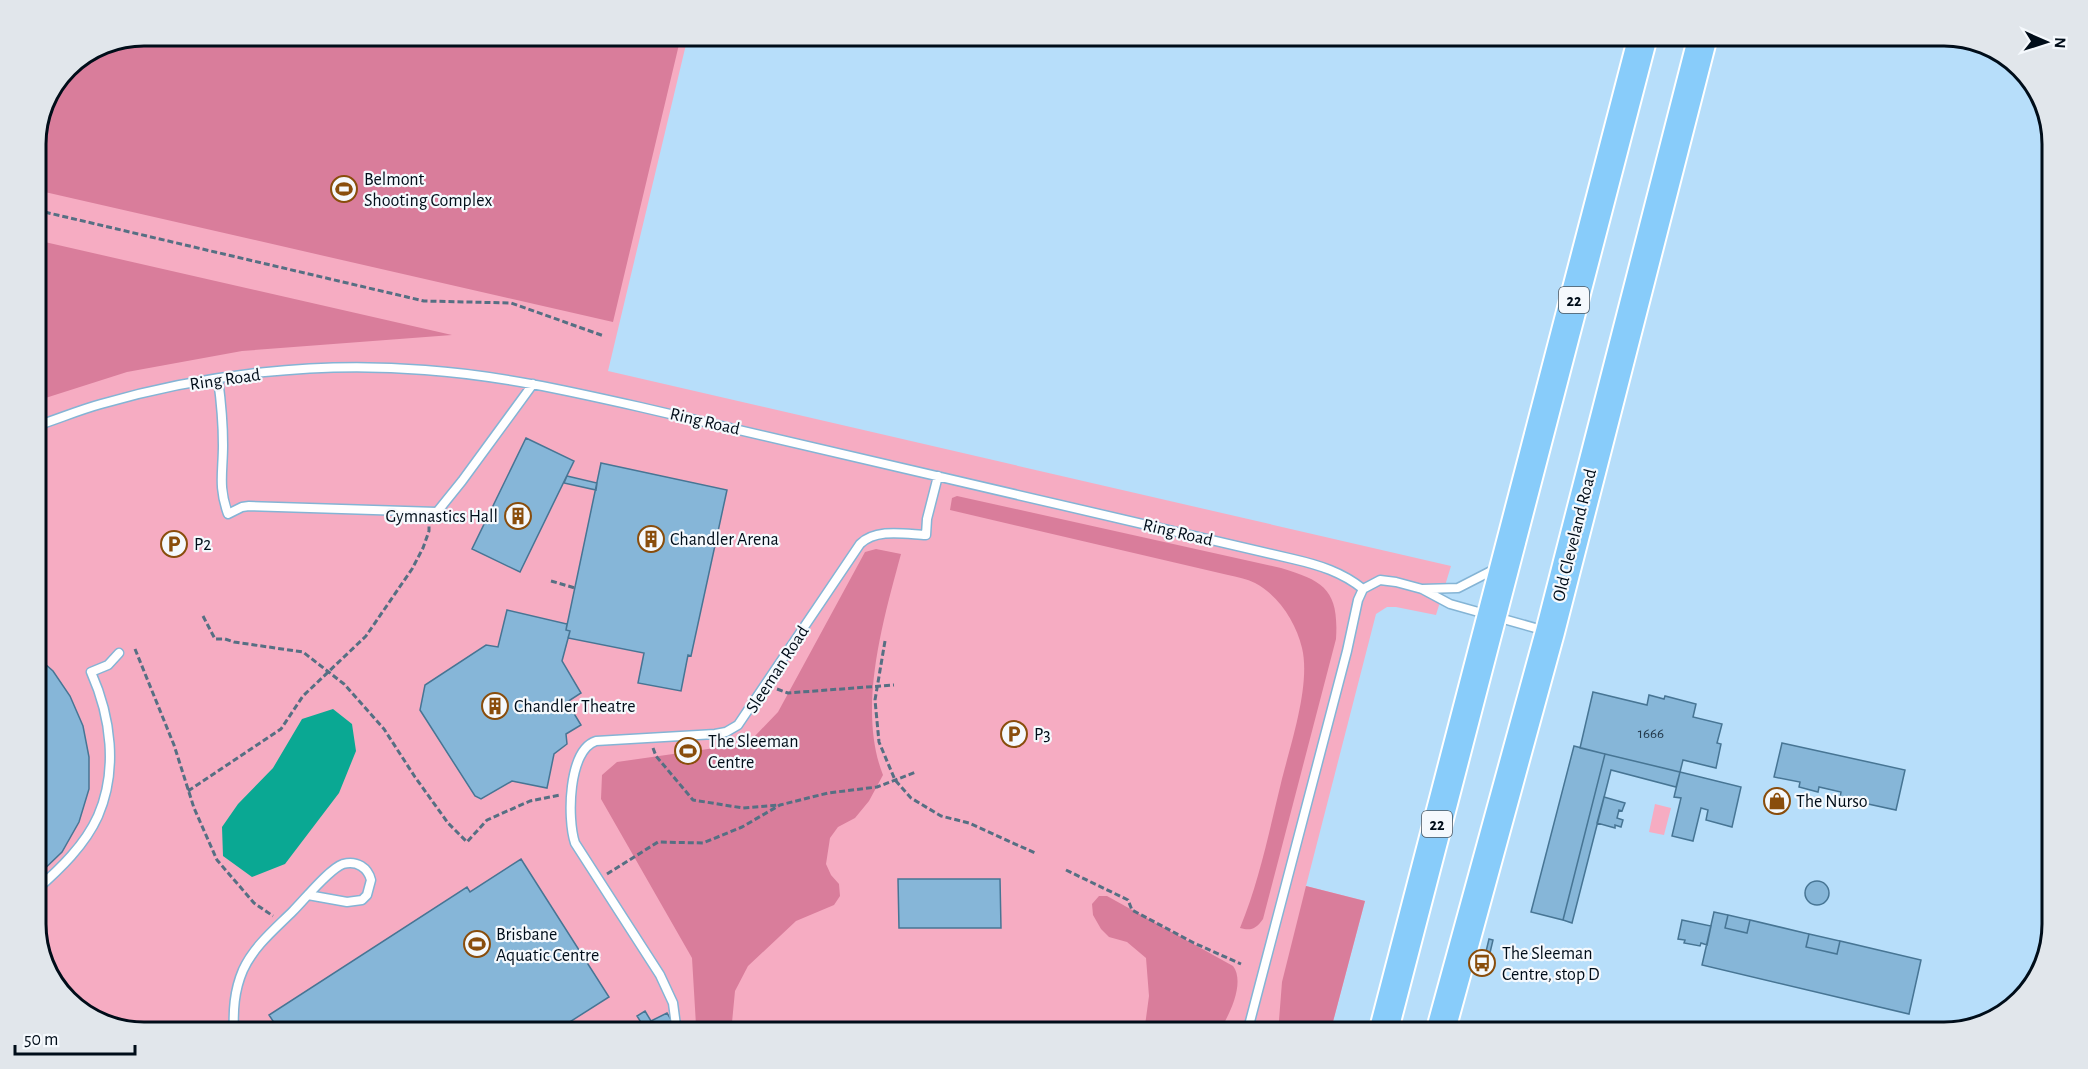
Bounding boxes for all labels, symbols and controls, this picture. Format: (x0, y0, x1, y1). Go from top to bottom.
north arrow (2016, 12, 2076, 72)
text: N (2052, 37, 2068, 49)
place label: Belmont Shooting Complex (364, 171, 492, 210)
sports icon: Belmont Shooting Complex (329, 174, 359, 204)
road number: 22 (1559, 287, 1589, 313)
street label: Ring Road (189, 366, 262, 394)
street label: Ring Road (668, 405, 741, 439)
street label: Old Cleveland Road (1550, 467, 1600, 603)
building icon: Gymnastics Hall (503, 501, 533, 531)
place label: Gymnastics Hall (386, 508, 498, 526)
street label: Ring Road (1141, 516, 1214, 550)
building icon: Chandler Arena (636, 524, 666, 554)
parking icon: P2 (159, 529, 189, 559)
place label: Chandler Arena (670, 531, 779, 549)
place label: P2 (194, 536, 212, 554)
street label: Sleeman Road (743, 623, 813, 716)
building icon: Chandler Theatre (480, 691, 510, 721)
place label: Chandler Theatre (514, 698, 635, 716)
parking icon: P3 (999, 719, 1029, 749)
place label: P3 (1034, 726, 1051, 744)
house number: 1666 (1638, 726, 1664, 741)
place label: The Sleeman Centre (708, 733, 798, 772)
sports icon: The Sleeman Centre (673, 736, 703, 766)
shop icon: The Nurso (1762, 786, 1792, 816)
place label: The Nurso (1796, 793, 1868, 811)
road number: 22 (1422, 811, 1452, 837)
place label: Brisbane Aquatic Centre (496, 926, 599, 965)
sports icon: Brisbane Aquatic Centre (462, 929, 492, 959)
place label: The Sleeman Centre, stop D (1502, 945, 1600, 984)
bus stop icon: The Sleeman Centre, stop D (1467, 948, 1497, 978)
scale bar (15, 1018, 135, 1056)
text: 50 m (24, 1031, 58, 1049)

